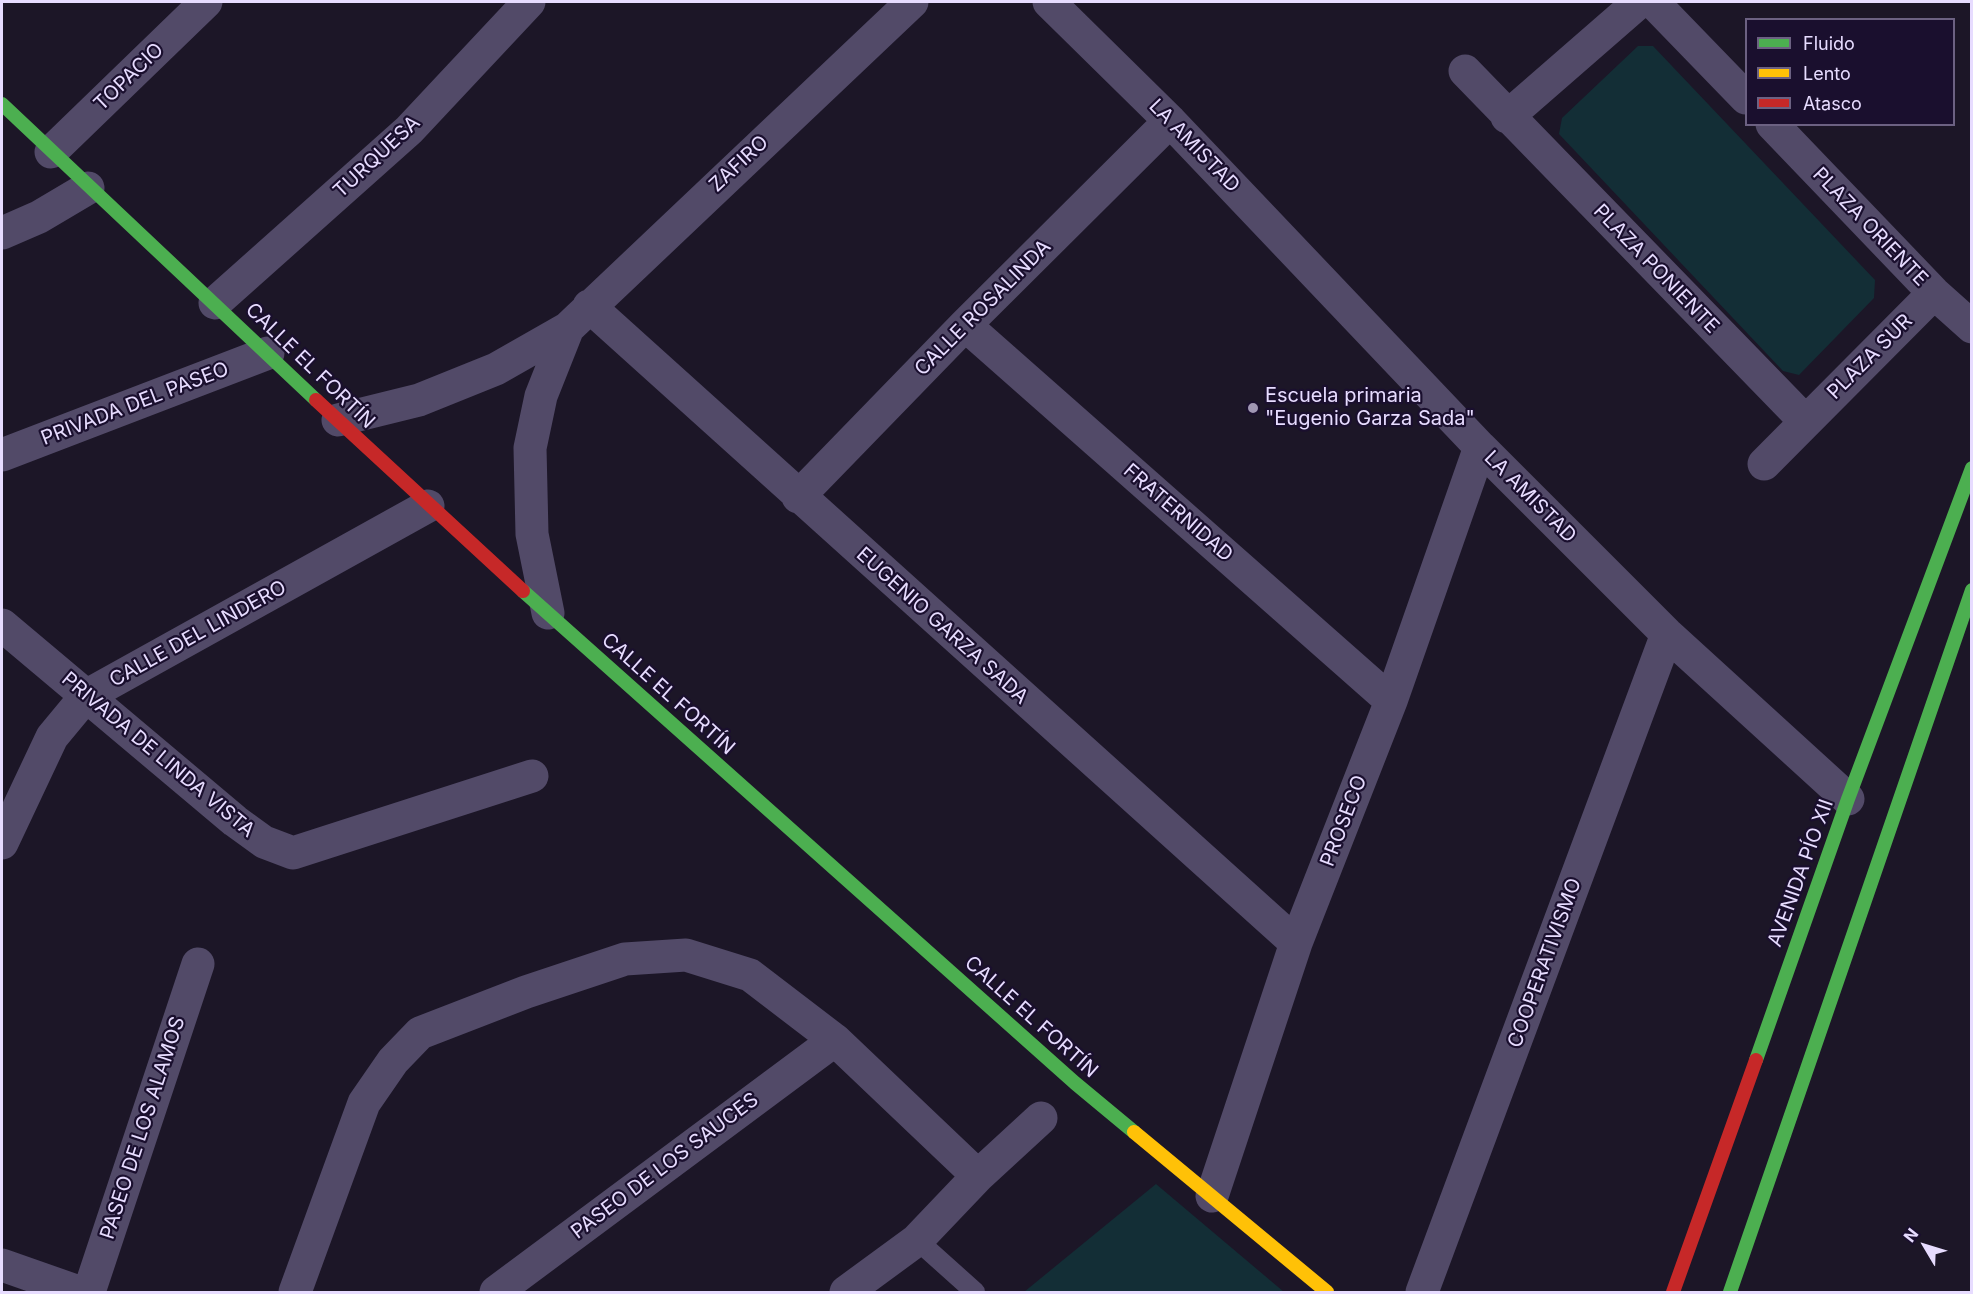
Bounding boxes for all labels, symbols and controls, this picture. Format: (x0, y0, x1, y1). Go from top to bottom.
legend (1745, 18, 1955, 126)
text: Fluido (1803, 33, 1855, 54)
street label: TOPACIO (89, 38, 169, 116)
text: Lento (1803, 63, 1851, 84)
text: Atasco (1803, 93, 1862, 114)
street label: LA AMISTAD (1144, 94, 1244, 198)
street label: TURQUESA (329, 111, 425, 203)
street label: ZAFIRO (705, 131, 773, 197)
street label: PLAZA ORIENTE (1807, 163, 1933, 291)
street label: PLAZA PONIENTE (1588, 199, 1724, 339)
street label: CALLE ROSALINDA (910, 235, 1056, 381)
street label: CALLE EL FORTÍN (240, 298, 380, 434)
street label: PLAZA SUR (1822, 309, 1918, 405)
street label: PRIVADA DEL PASEO (38, 357, 232, 451)
place label: Escuela primaria "Eugenio Garza Sada" (1265, 384, 1475, 431)
marker: Escuela primaria "Eugenio Garza Sada" (1246, 401, 1260, 415)
street label: LA AMISTAD (1479, 446, 1581, 548)
street label: FRATERNIDAD (1118, 459, 1238, 567)
street label: EUGENIO GARZA SADA (851, 543, 1033, 709)
street label: CALLE DEL LINDERO (106, 575, 290, 693)
street label: CALLE EL FORTÍN (597, 628, 739, 760)
street label: PRIVADA DE LINDA VISTA (57, 667, 259, 843)
street label: PROSECO (1316, 772, 1372, 870)
street label: AVENIDA PÍO XII (1763, 796, 1839, 950)
street label: COOPERATIVISMO (1503, 875, 1587, 1051)
street label: CALLE EL FORTÍN (960, 951, 1102, 1083)
street label: PASEO DE LOS ALAMOS (96, 1014, 190, 1242)
street label: PASEO DE LOS SAUCES (567, 1088, 763, 1244)
north arrow (1895, 1216, 1955, 1276)
text: N (1899, 1224, 1922, 1246)

